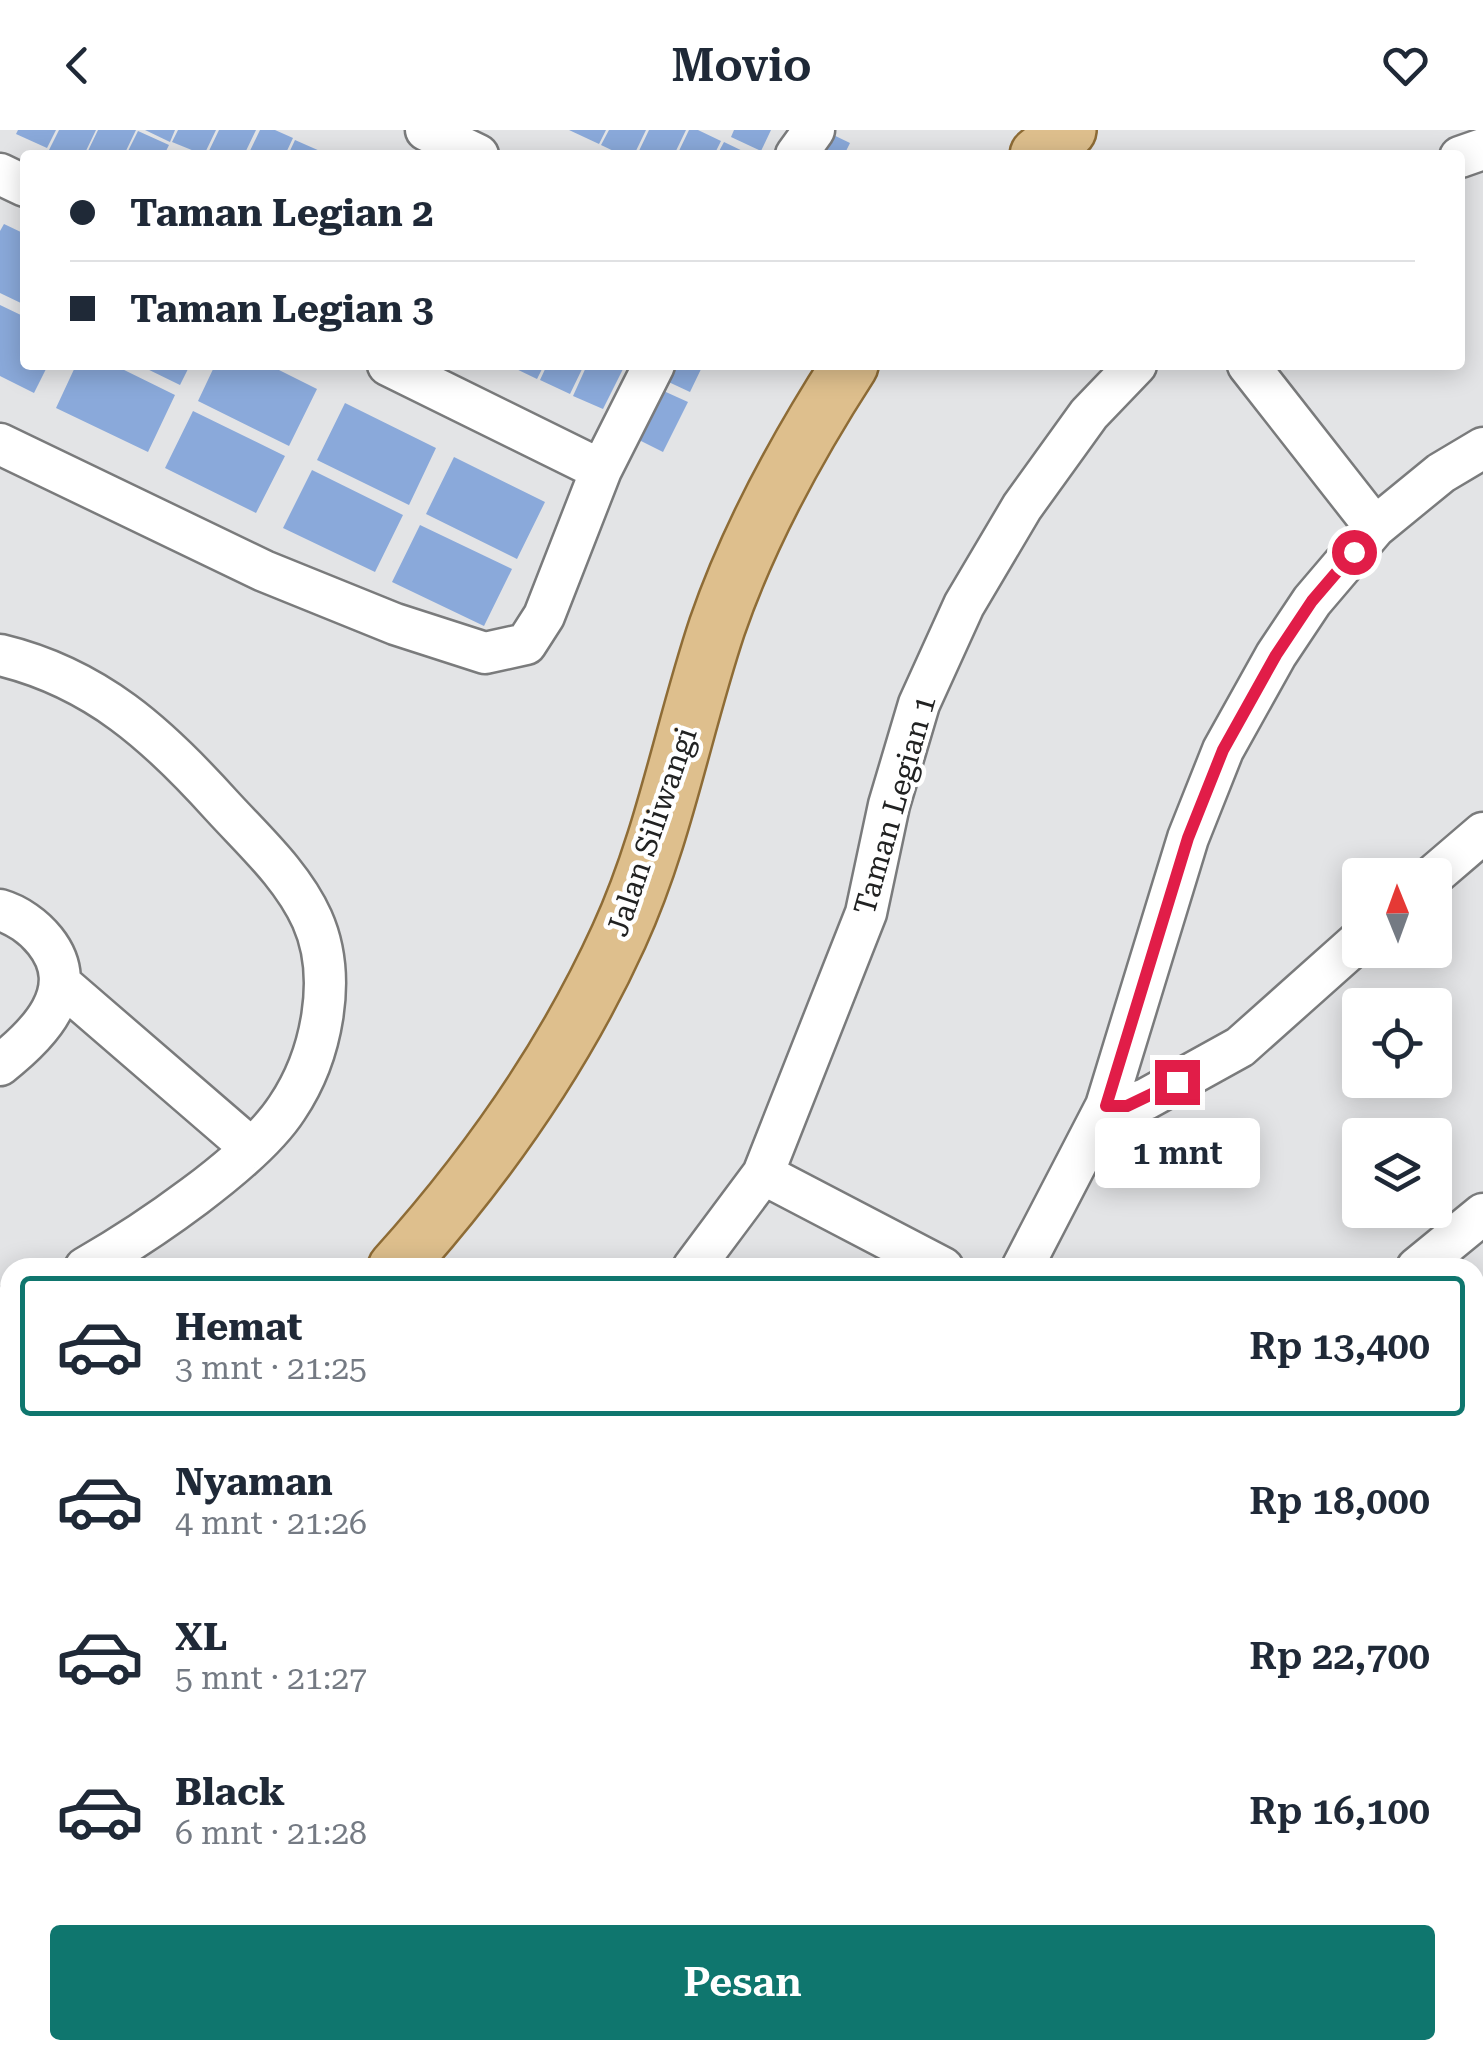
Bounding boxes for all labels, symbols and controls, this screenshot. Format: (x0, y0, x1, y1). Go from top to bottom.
icon: back (50, 38, 105, 93)
icon: heart (1378, 38, 1433, 93)
text: Movio (671, 39, 812, 92)
text: Taman Legian 2 (130, 191, 434, 235)
text: Taman Legian 3 (130, 287, 434, 331)
route start (1332, 530, 1377, 575)
street label: Taman Legian 1 (846, 691, 943, 919)
street label: Jalan Siliwangi (599, 723, 704, 941)
north arrow (1342, 858, 1452, 968)
map controls (1342, 858, 1452, 1228)
button: locate (1342, 988, 1452, 1098)
route end (1155, 1060, 1200, 1105)
callout: 1 mnt (1094, 1117, 1260, 1187)
button: layers (1342, 1118, 1452, 1228)
text: 1 mnt (1132, 1134, 1223, 1172)
icon: car (55, 1301, 145, 1391)
text: Hemat (175, 1305, 303, 1349)
text: Rp 13,400 (1249, 1324, 1430, 1368)
text: 3 mnt · 21:25 (175, 1349, 367, 1387)
icon: car (55, 1456, 145, 1546)
text: Nyaman (175, 1460, 333, 1504)
text: Rp 18,000 (1249, 1479, 1430, 1523)
text: 4 mnt · 21:26 (175, 1504, 367, 1542)
icon: car (55, 1611, 145, 1701)
text: XL (175, 1615, 227, 1659)
text: Rp 22,700 (1249, 1634, 1430, 1678)
text: 5 mnt · 21:27 (175, 1659, 367, 1697)
icon: car (55, 1766, 145, 1856)
text: Black (175, 1770, 285, 1814)
text: Rp 16,100 (1249, 1789, 1430, 1833)
text: 6 mnt · 21:28 (175, 1814, 367, 1852)
button: Pesan (50, 1925, 1435, 2040)

